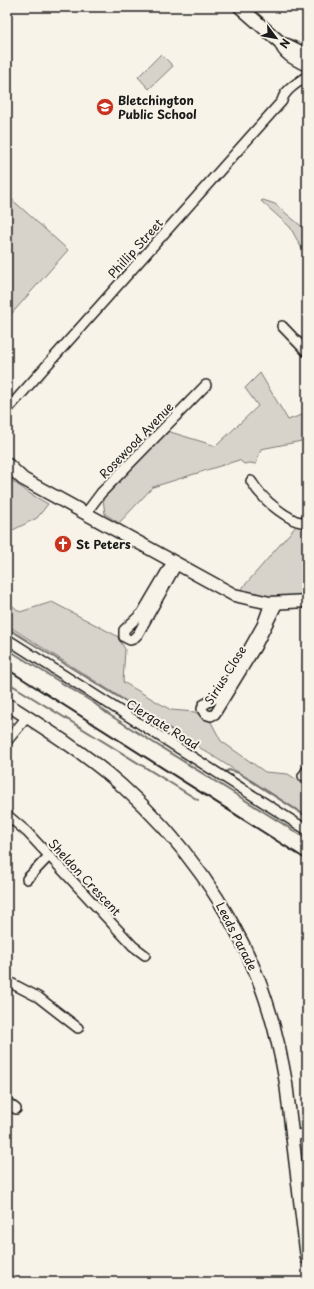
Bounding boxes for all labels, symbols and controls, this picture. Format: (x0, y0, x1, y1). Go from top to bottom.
north arrow (256, 18, 296, 58)
text: N (275, 35, 294, 52)
place label: Bletchington Public School (118, 91, 197, 123)
school or university icon: Bletchington Public School (95, 97, 115, 117)
street label: Phillip Street (103, 214, 167, 282)
street label: Rosewood Avenue (95, 397, 178, 482)
church icon: St Peters (53, 534, 73, 554)
place label: St Peters (76, 535, 131, 553)
street label: Sirius Close (200, 642, 250, 708)
street label: Clergate Road (123, 694, 203, 754)
street label: Sheldon Crescent (45, 835, 126, 920)
street label: Leeds Parade (212, 899, 262, 973)

